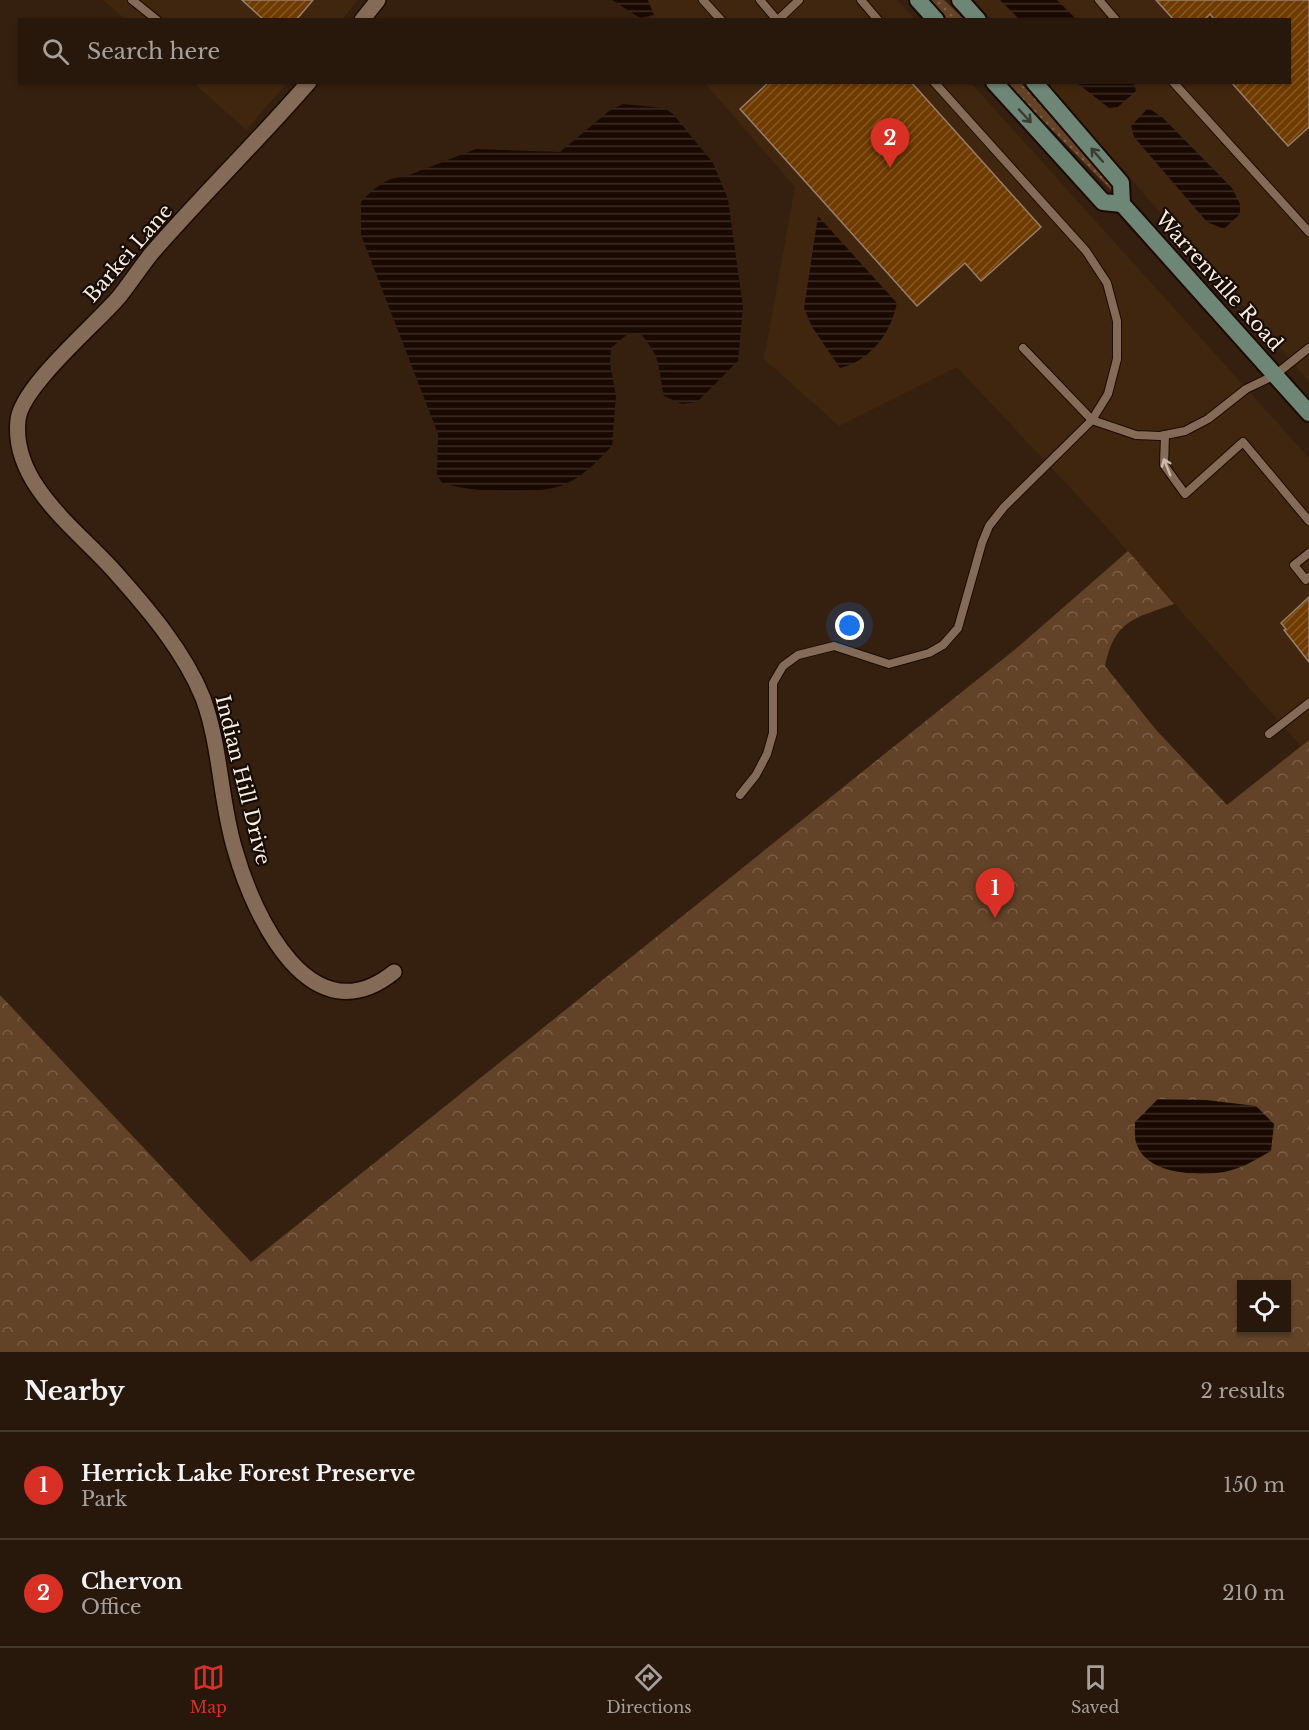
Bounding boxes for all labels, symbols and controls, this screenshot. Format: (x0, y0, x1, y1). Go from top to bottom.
search box (18, 18, 1291, 84)
icon: search (39, 35, 72, 68)
text: Search here (87, 38, 220, 65)
one-way arrow (1018, 108, 1032, 123)
pin: 2 (870, 118, 910, 168)
one-way arrow (1090, 147, 1103, 163)
street label: Barkei Lane (79, 199, 177, 307)
street label: Warrenville Road (1150, 206, 1288, 356)
one-way arrow (1161, 458, 1172, 476)
your location (835, 611, 864, 640)
street label: Indian Hill Drive (210, 693, 276, 867)
pin: 1 (976, 868, 1014, 918)
map controls (1237, 1280, 1291, 1334)
button: locate (1237, 1280, 1291, 1334)
text: Nearby (24, 1375, 125, 1407)
text: 2 results (1201, 1379, 1285, 1403)
text: Herrick Lake Forest Preserve (81, 1460, 415, 1487)
text: 1 (39, 1473, 48, 1497)
text: 150 m (1223, 1473, 1285, 1497)
text: Park (81, 1487, 127, 1511)
text: Chervon (81, 1568, 182, 1595)
text: 2 (37, 1581, 50, 1605)
text: 210 m (1222, 1581, 1285, 1605)
text: Office (81, 1595, 142, 1619)
tab: Map (190, 1661, 227, 1717)
tab: Directions (606, 1661, 691, 1717)
tab: Saved (1071, 1661, 1119, 1717)

